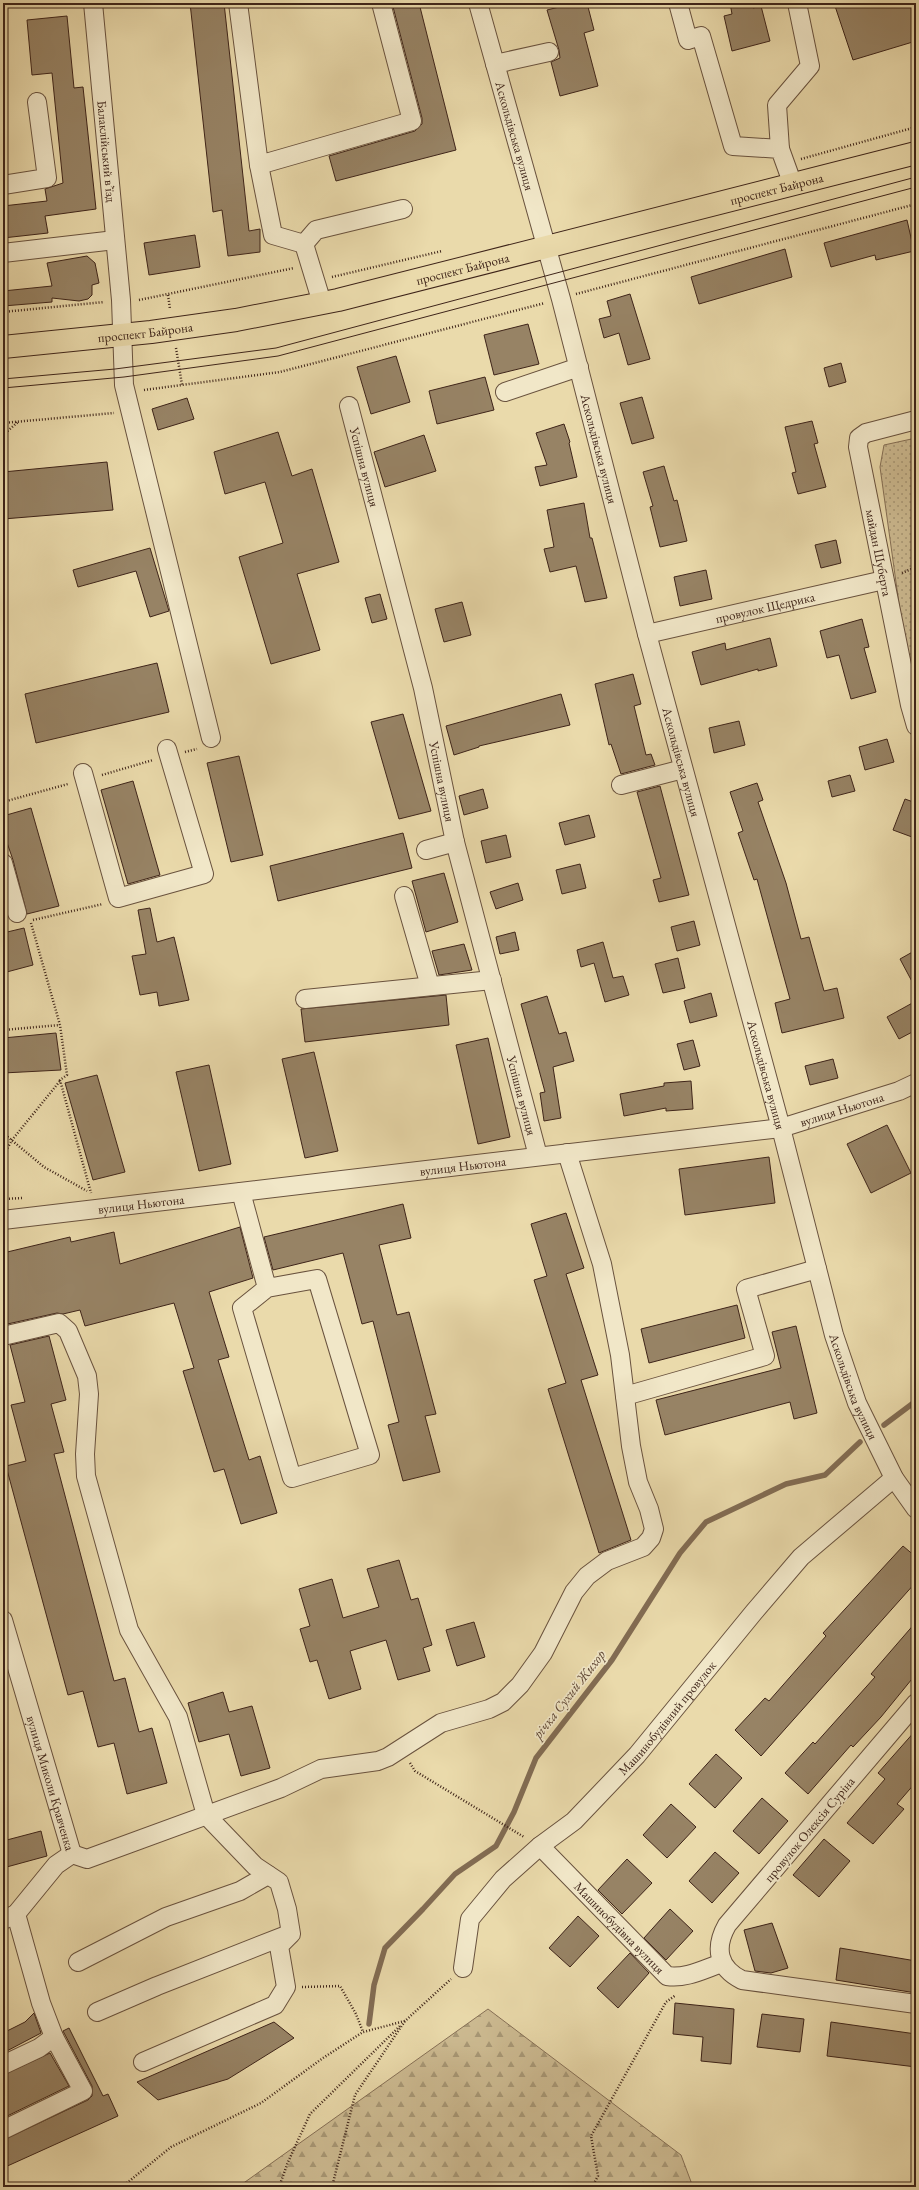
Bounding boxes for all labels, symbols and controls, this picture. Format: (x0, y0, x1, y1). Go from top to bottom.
street label: Аскольдівська вулиця (491, 79, 538, 193)
street label: Балаклійський в’їзд (93, 100, 120, 203)
street label: проспект Байрона (728, 169, 826, 209)
street label: проспект Байрона (414, 249, 512, 289)
street label: проспект Байрона (97, 318, 195, 346)
street label: Аскольдівська вулиця (576, 391, 621, 506)
street label: Успішна вулиця (346, 424, 383, 509)
street label: майдан Шуберта (862, 508, 896, 598)
street label: провулок Щедрика (714, 588, 817, 627)
street label: Аскольдівська вулиця (658, 705, 704, 819)
street label: Успішна вулиця (425, 739, 459, 823)
street label: Аскольдівська вулиця (743, 1017, 789, 1132)
street label: Успішна вулиця (503, 1053, 540, 1137)
street label: вулиця Ньютона (798, 1088, 887, 1131)
street label: вулиця Ньютона (419, 1152, 508, 1180)
street label: вулиця Ньютона (97, 1191, 186, 1218)
street label: Аскольдівська вулиця (825, 1330, 882, 1443)
water label: річка Сухий Жихор (528, 1646, 609, 1744)
street label: Машинобудівний провулок (614, 1657, 720, 1779)
street label: вулиця Миколи Кравченка (23, 1714, 79, 1854)
street label: провулок Олексія Суріна (760, 1772, 859, 1886)
street label: Машинобудівна вулиця (570, 1878, 668, 1978)

